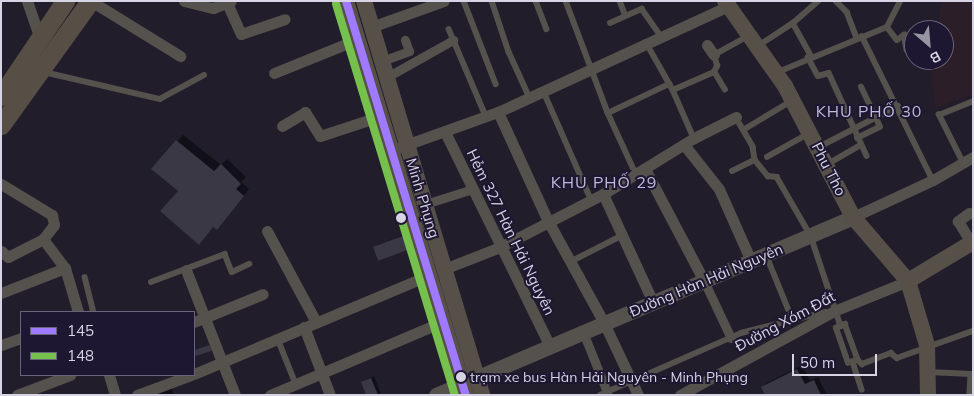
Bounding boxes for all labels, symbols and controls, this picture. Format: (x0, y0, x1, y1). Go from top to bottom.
north arrow (904, 20, 954, 70)
text: B (927, 47, 944, 68)
district label: KHU PHỐ 30 (814, 101, 924, 121)
street label: Phu Tho (808, 139, 850, 199)
street label: Hẻm 327 Hàn Hải Nguyên (463, 146, 559, 318)
street label: Minh Phụng (402, 156, 444, 240)
district label: KHU PHỐ 29 (549, 172, 659, 192)
unlabelled marker (396, 213, 406, 223)
street label: Đường Hàn Hải Nguyên (627, 239, 785, 321)
street label: Đường Xóm Đất (732, 287, 838, 355)
legend (20, 311, 195, 376)
text: 145 (67, 321, 94, 340)
scale bar (794, 344, 879, 376)
text: 148 (67, 346, 94, 365)
text: 50 m (800, 353, 835, 372)
place label: trạm xe bus Hàn Hải Nguyên - Minh Phụng (470, 369, 748, 385)
marker: trạm xe bus Hàn Hải Nguyên - Minh Phụng (456, 372, 466, 382)

